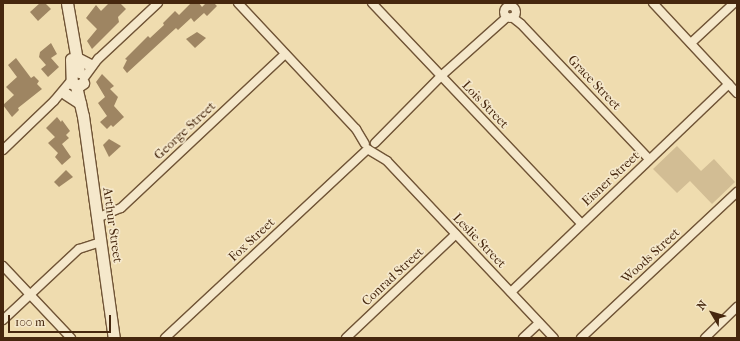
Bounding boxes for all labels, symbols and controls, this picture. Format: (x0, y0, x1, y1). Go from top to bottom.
street label: Grace Street (564, 52, 624, 114)
street label: Lois Street (459, 78, 511, 132)
street label: George Street (151, 99, 219, 163)
street label: Eisner Street (579, 148, 643, 210)
street label: Arthur Street (99, 186, 125, 264)
street label: Leslie Street (449, 210, 509, 272)
street label: Fox Street (226, 215, 278, 265)
street label: Woods Street (619, 225, 683, 287)
street label: Conrad Street (359, 245, 427, 309)
north arrow (692, 293, 732, 333)
text: N (694, 298, 710, 313)
scale bar (10, 307, 113, 333)
text: 100 m (15, 315, 45, 329)

